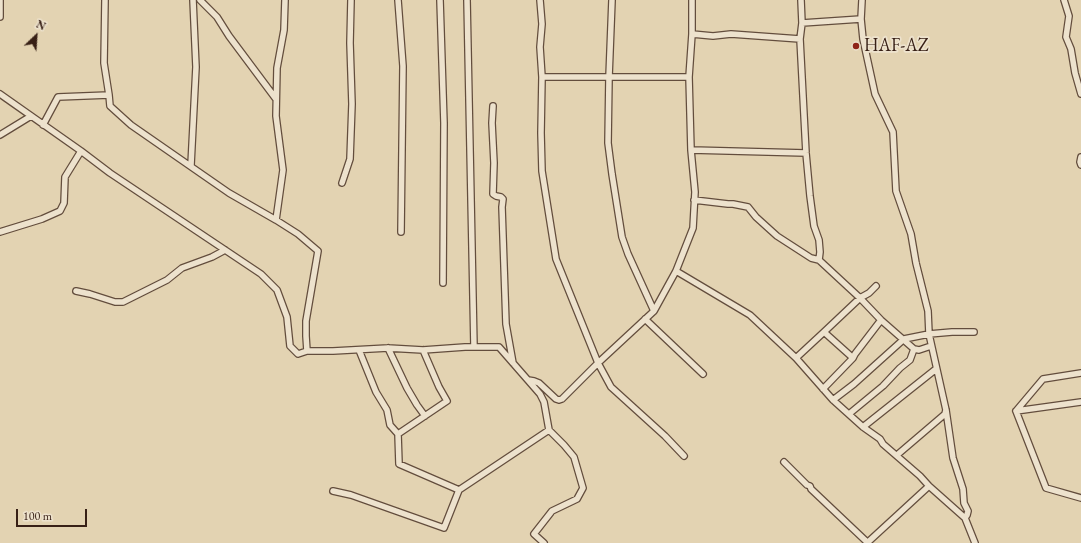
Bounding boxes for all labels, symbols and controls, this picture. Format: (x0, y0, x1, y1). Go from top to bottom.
north arrow (16, 16, 56, 56)
text: N (34, 17, 48, 33)
place label: HAF-AZ (864, 35, 928, 57)
marker: HAF-AZ (851, 41, 861, 51)
scale bar (18, 501, 89, 527)
text: 100 m (23, 508, 52, 524)

